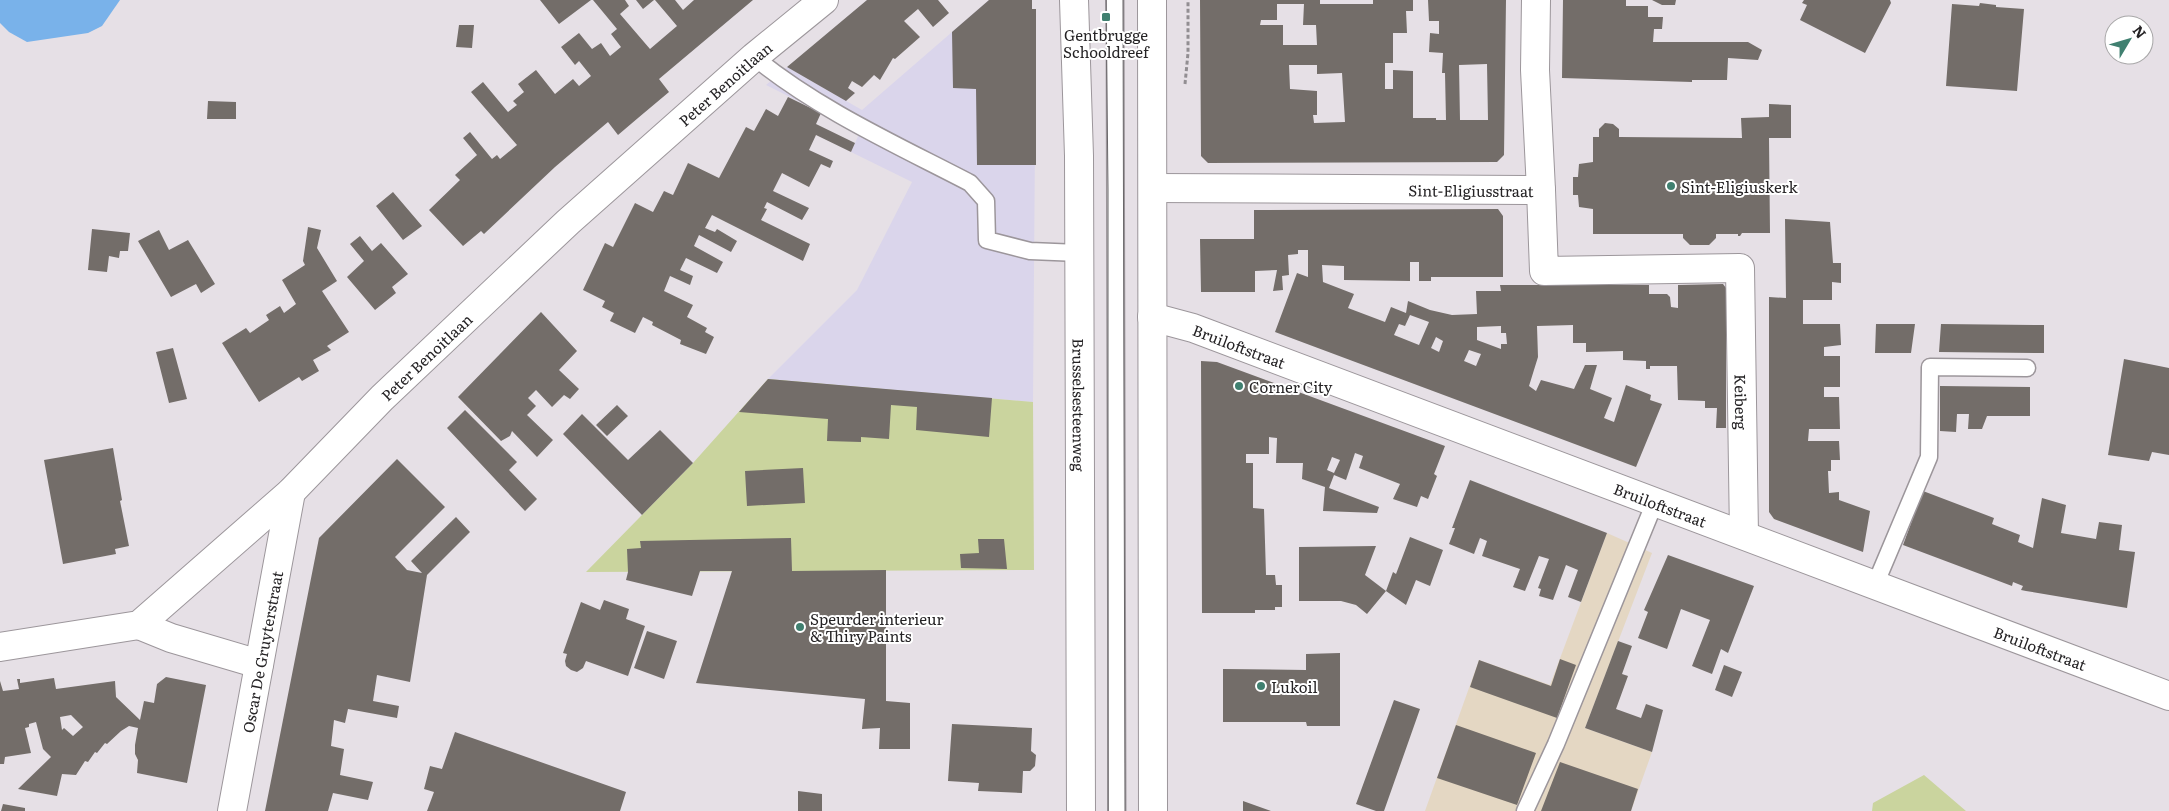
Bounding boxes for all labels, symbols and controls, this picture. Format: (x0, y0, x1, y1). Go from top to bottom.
marker: Gentbrugge Schooldreef (1100, 11, 1112, 23)
north arrow (2104, 15, 2154, 65)
text: N (2129, 21, 2152, 42)
place label: Gentbrugge Schooldreef (1063, 23, 1150, 63)
street label: Peter Benoitlaan (673, 36, 777, 131)
place label: Sint-Eligiuskerk (1681, 175, 1798, 198)
street label: Sint-Eligiusstraat (1408, 178, 1534, 201)
marker: Sint-Eligiuskerk (1665, 180, 1677, 192)
street label: Peter Benoitlaan (375, 307, 477, 405)
street label: Bruiloftstraat (1190, 318, 1289, 373)
street label: Brusselsesteenweg (1068, 338, 1091, 472)
street label: Keiberg (1730, 374, 1754, 431)
place label: Corner City (1249, 375, 1333, 398)
marker: Corner City (1233, 380, 1245, 392)
street label: Bruiloftstraat (1611, 476, 1710, 532)
street label: Oscar De Gruyterstraat (235, 569, 288, 735)
place label: Speurder interieur & Thiry Paints (810, 607, 944, 647)
street label: Bruiloftstraat (1991, 620, 2090, 675)
marker: Speurder interieur & Thiry Paints (794, 621, 806, 633)
place label: Lukoil (1271, 675, 1318, 698)
marker: Lukoil (1255, 680, 1267, 692)

